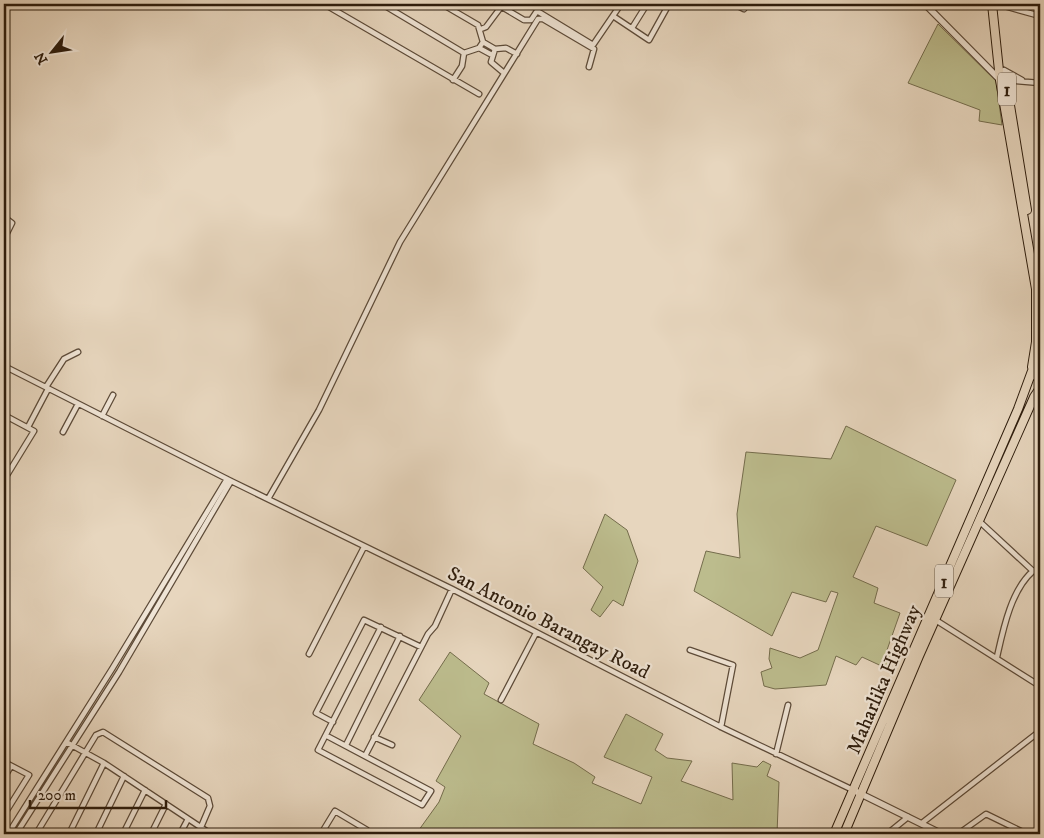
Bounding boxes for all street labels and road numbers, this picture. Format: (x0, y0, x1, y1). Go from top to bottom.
road number: 1 (998, 72, 1016, 106)
street label: San Antonio Barangay Road (443, 561, 654, 685)
road number: 1 (935, 564, 953, 598)
street label: Maharlika Highway (842, 601, 927, 758)

